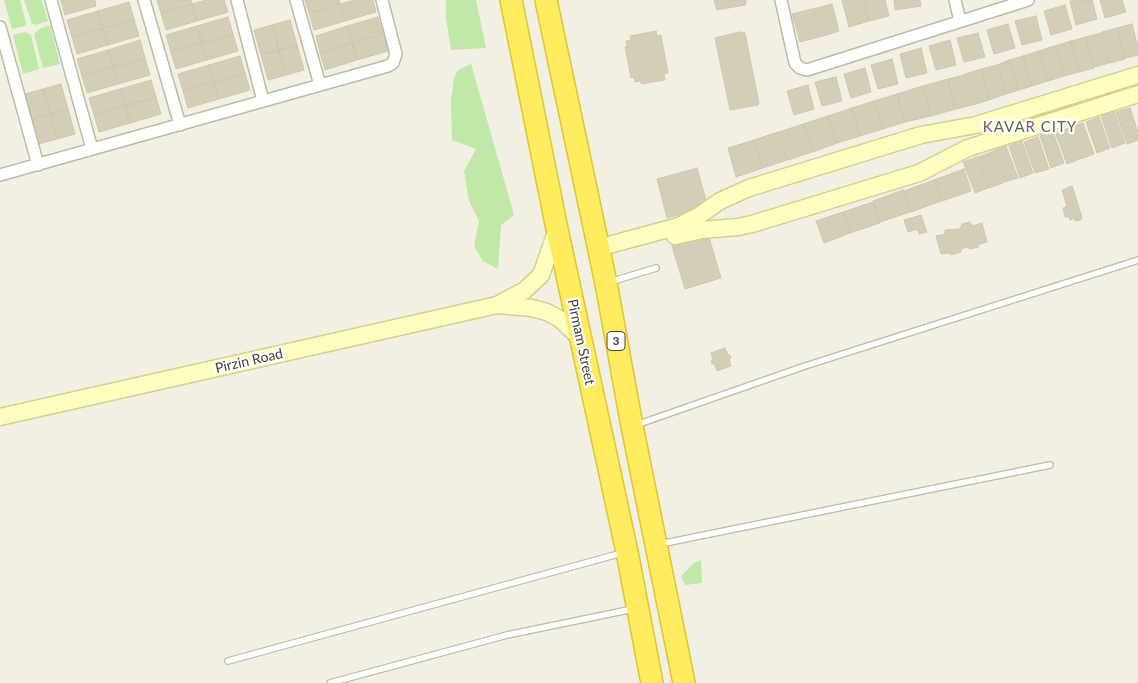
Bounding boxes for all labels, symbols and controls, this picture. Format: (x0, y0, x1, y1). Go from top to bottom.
district label: KAVAR CITY (982, 118, 1078, 136)
street label: Pirmam Street (564, 298, 598, 386)
road number: 3 (607, 332, 625, 351)
street label: Pirzin Road (214, 345, 284, 377)

